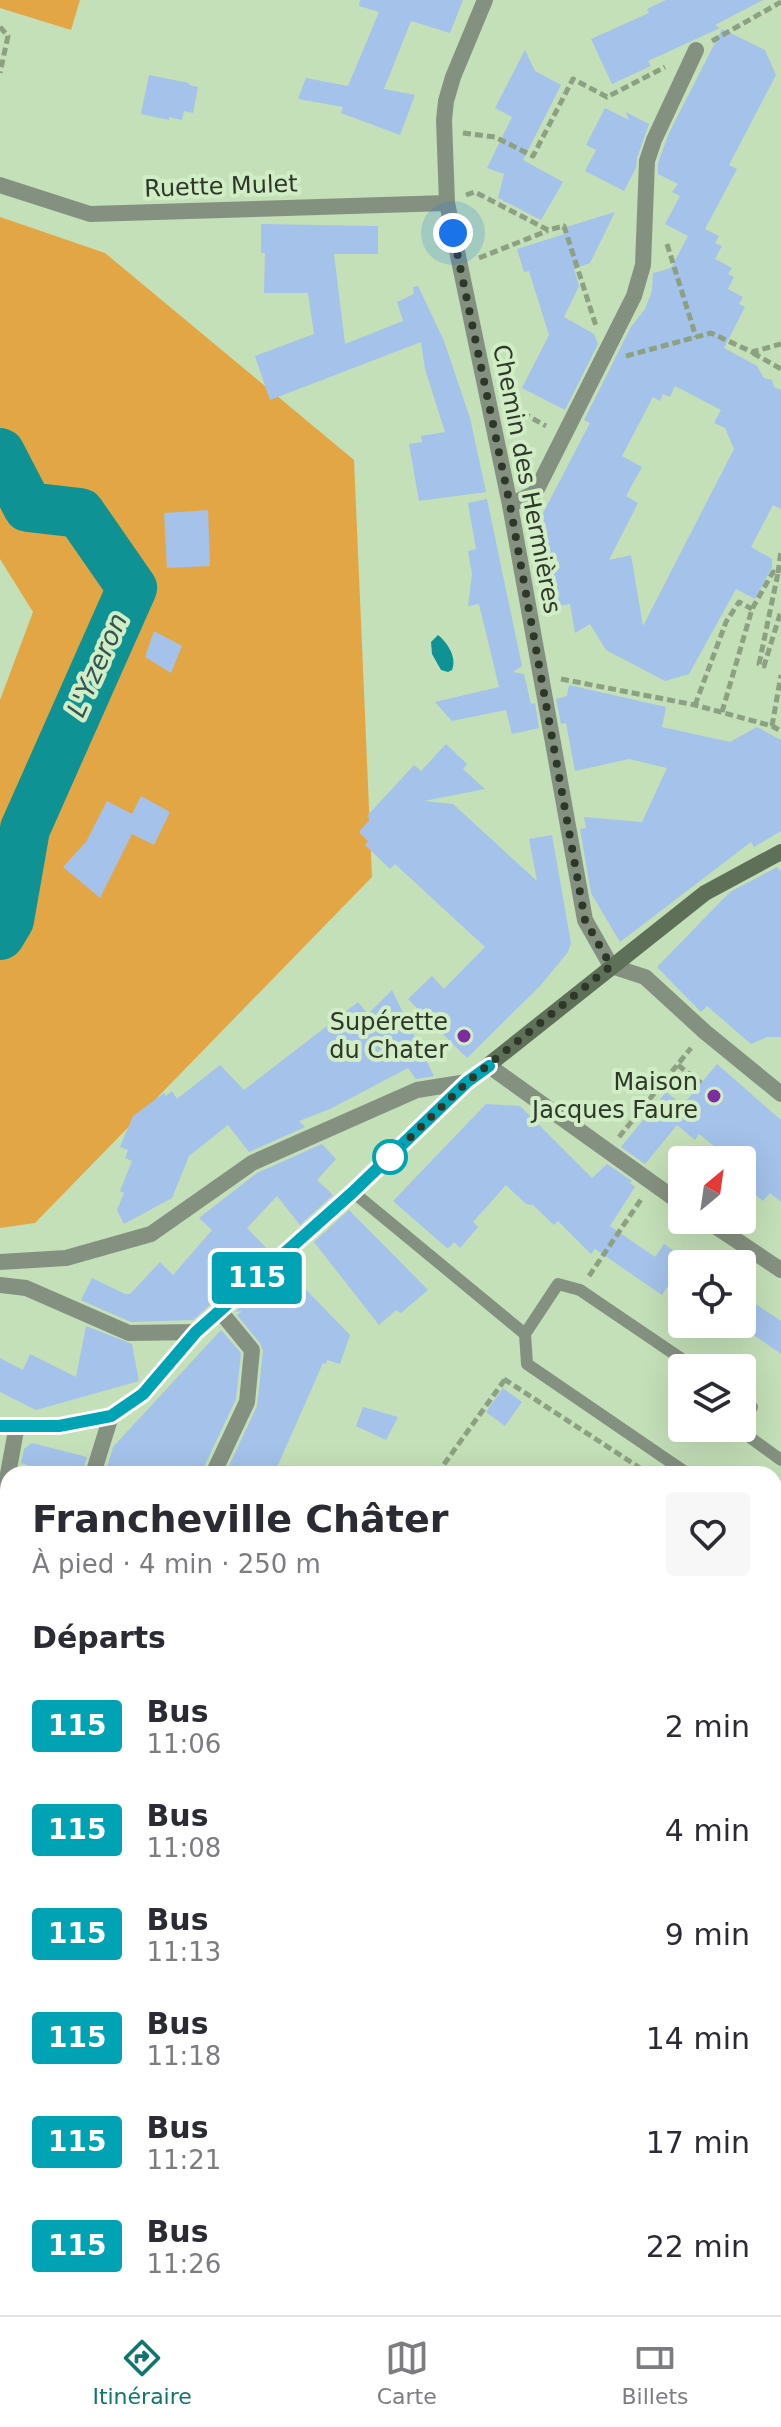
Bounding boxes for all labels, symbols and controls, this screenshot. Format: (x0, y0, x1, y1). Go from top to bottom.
street label: Ruette Mulet (144, 169, 298, 203)
your location (433, 213, 473, 253)
street label: Chemin des Hermières (487, 342, 567, 616)
water label: L'Yzeron (61, 609, 133, 721)
place label: Supérette du Chater (329, 1008, 448, 1064)
marker: Supérette du Chater (455, 1027, 473, 1045)
place label: Maison Jacques Faure (530, 1068, 698, 1124)
marker: Maison Jacques Faure (705, 1087, 723, 1105)
unlabelled marker (373, 1140, 407, 1174)
north arrow (668, 1146, 756, 1234)
map controls (668, 1146, 756, 1442)
button: locate (668, 1250, 756, 1338)
line badge: 115 (211, 1252, 303, 1304)
text: 115 (228, 1261, 286, 1294)
button: layers (668, 1354, 756, 1442)
button: heart (666, 1492, 750, 1576)
text: Francheville Châter (32, 1497, 448, 1541)
text: À pied · 4 min · 250 m (32, 1549, 321, 1579)
text: Départs (32, 1620, 166, 1655)
text: Bus (146, 1694, 209, 1729)
text: 115 (48, 1709, 106, 1742)
text: 2 min (665, 1709, 750, 1744)
text: 11:06 (146, 1729, 221, 1759)
text: Bus (146, 1798, 209, 1833)
text: 115 (48, 1813, 106, 1846)
text: 4 min (665, 1813, 750, 1848)
text: 11:08 (146, 1833, 221, 1863)
text: Bus (146, 1902, 209, 1937)
text: 115 (48, 1917, 106, 1950)
text: 9 min (665, 1917, 750, 1952)
text: 11:13 (146, 1937, 221, 1967)
text: Bus (146, 2006, 209, 2041)
text: 115 (48, 2021, 106, 2054)
text: 14 min (646, 2021, 750, 2056)
text: 11:18 (146, 2041, 221, 2071)
text: Bus (146, 2110, 209, 2145)
text: 115 (48, 2125, 106, 2158)
text: 17 min (646, 2125, 750, 2160)
text: 11:21 (146, 2145, 221, 2175)
text: Bus (146, 2214, 209, 2249)
text: 115 (48, 2229, 106, 2262)
text: 22 min (646, 2229, 750, 2264)
text: 11:26 (146, 2249, 221, 2279)
tab: Itinéraire (92, 2336, 192, 2409)
tab: Carte (377, 2336, 437, 2409)
tab: Billets (622, 2336, 689, 2409)

